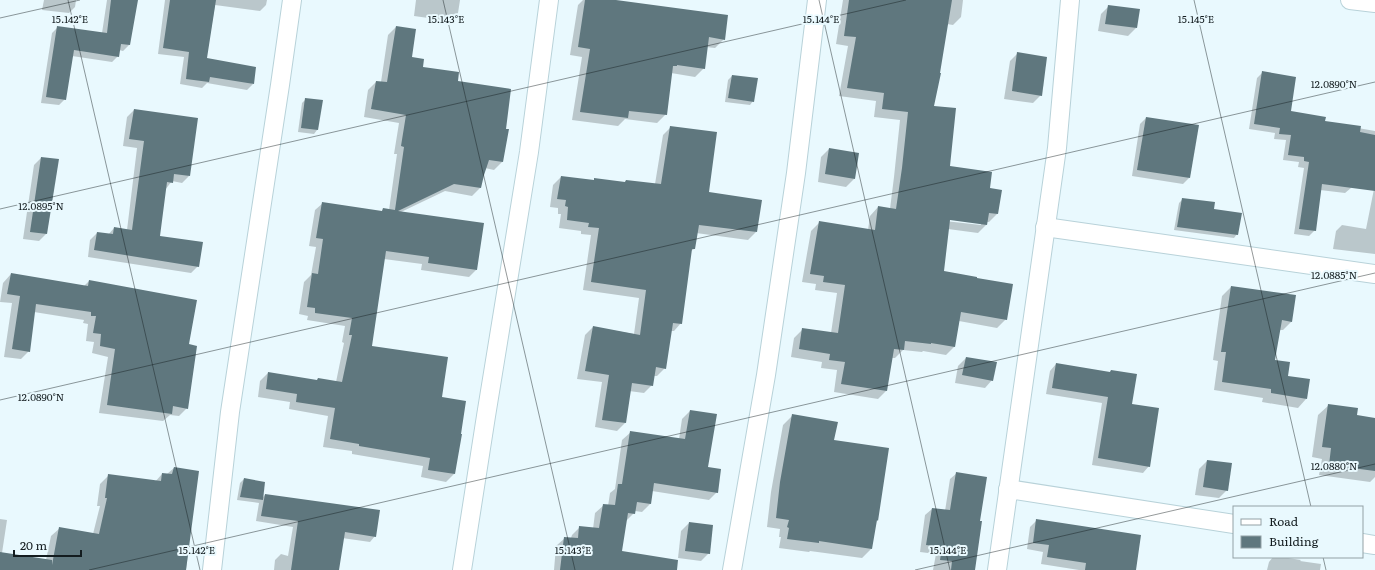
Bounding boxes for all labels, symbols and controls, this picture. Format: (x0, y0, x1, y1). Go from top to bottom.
text: 15.142°E (52, 11, 88, 26)
text: 15.143°E (428, 11, 464, 26)
text: 15.144°E (803, 11, 839, 26)
text: 15.145°E (1178, 11, 1214, 26)
text: 12.0890°N (1311, 76, 1357, 91)
text: 12.0895°N (18, 198, 64, 213)
text: 12.0885°N (1311, 267, 1357, 282)
text: 12.0890°N (18, 389, 64, 404)
text: 12.0880°N (1311, 458, 1357, 473)
legend (1233, 506, 1363, 558)
text: Road (1269, 512, 1299, 530)
scale bar (14, 532, 81, 558)
text: Building (1269, 532, 1319, 550)
text: 20 m (20, 536, 47, 554)
text: 15.142°E (179, 542, 215, 557)
text: 15.143°E (555, 542, 591, 557)
text: 15.144°E (930, 542, 966, 557)

